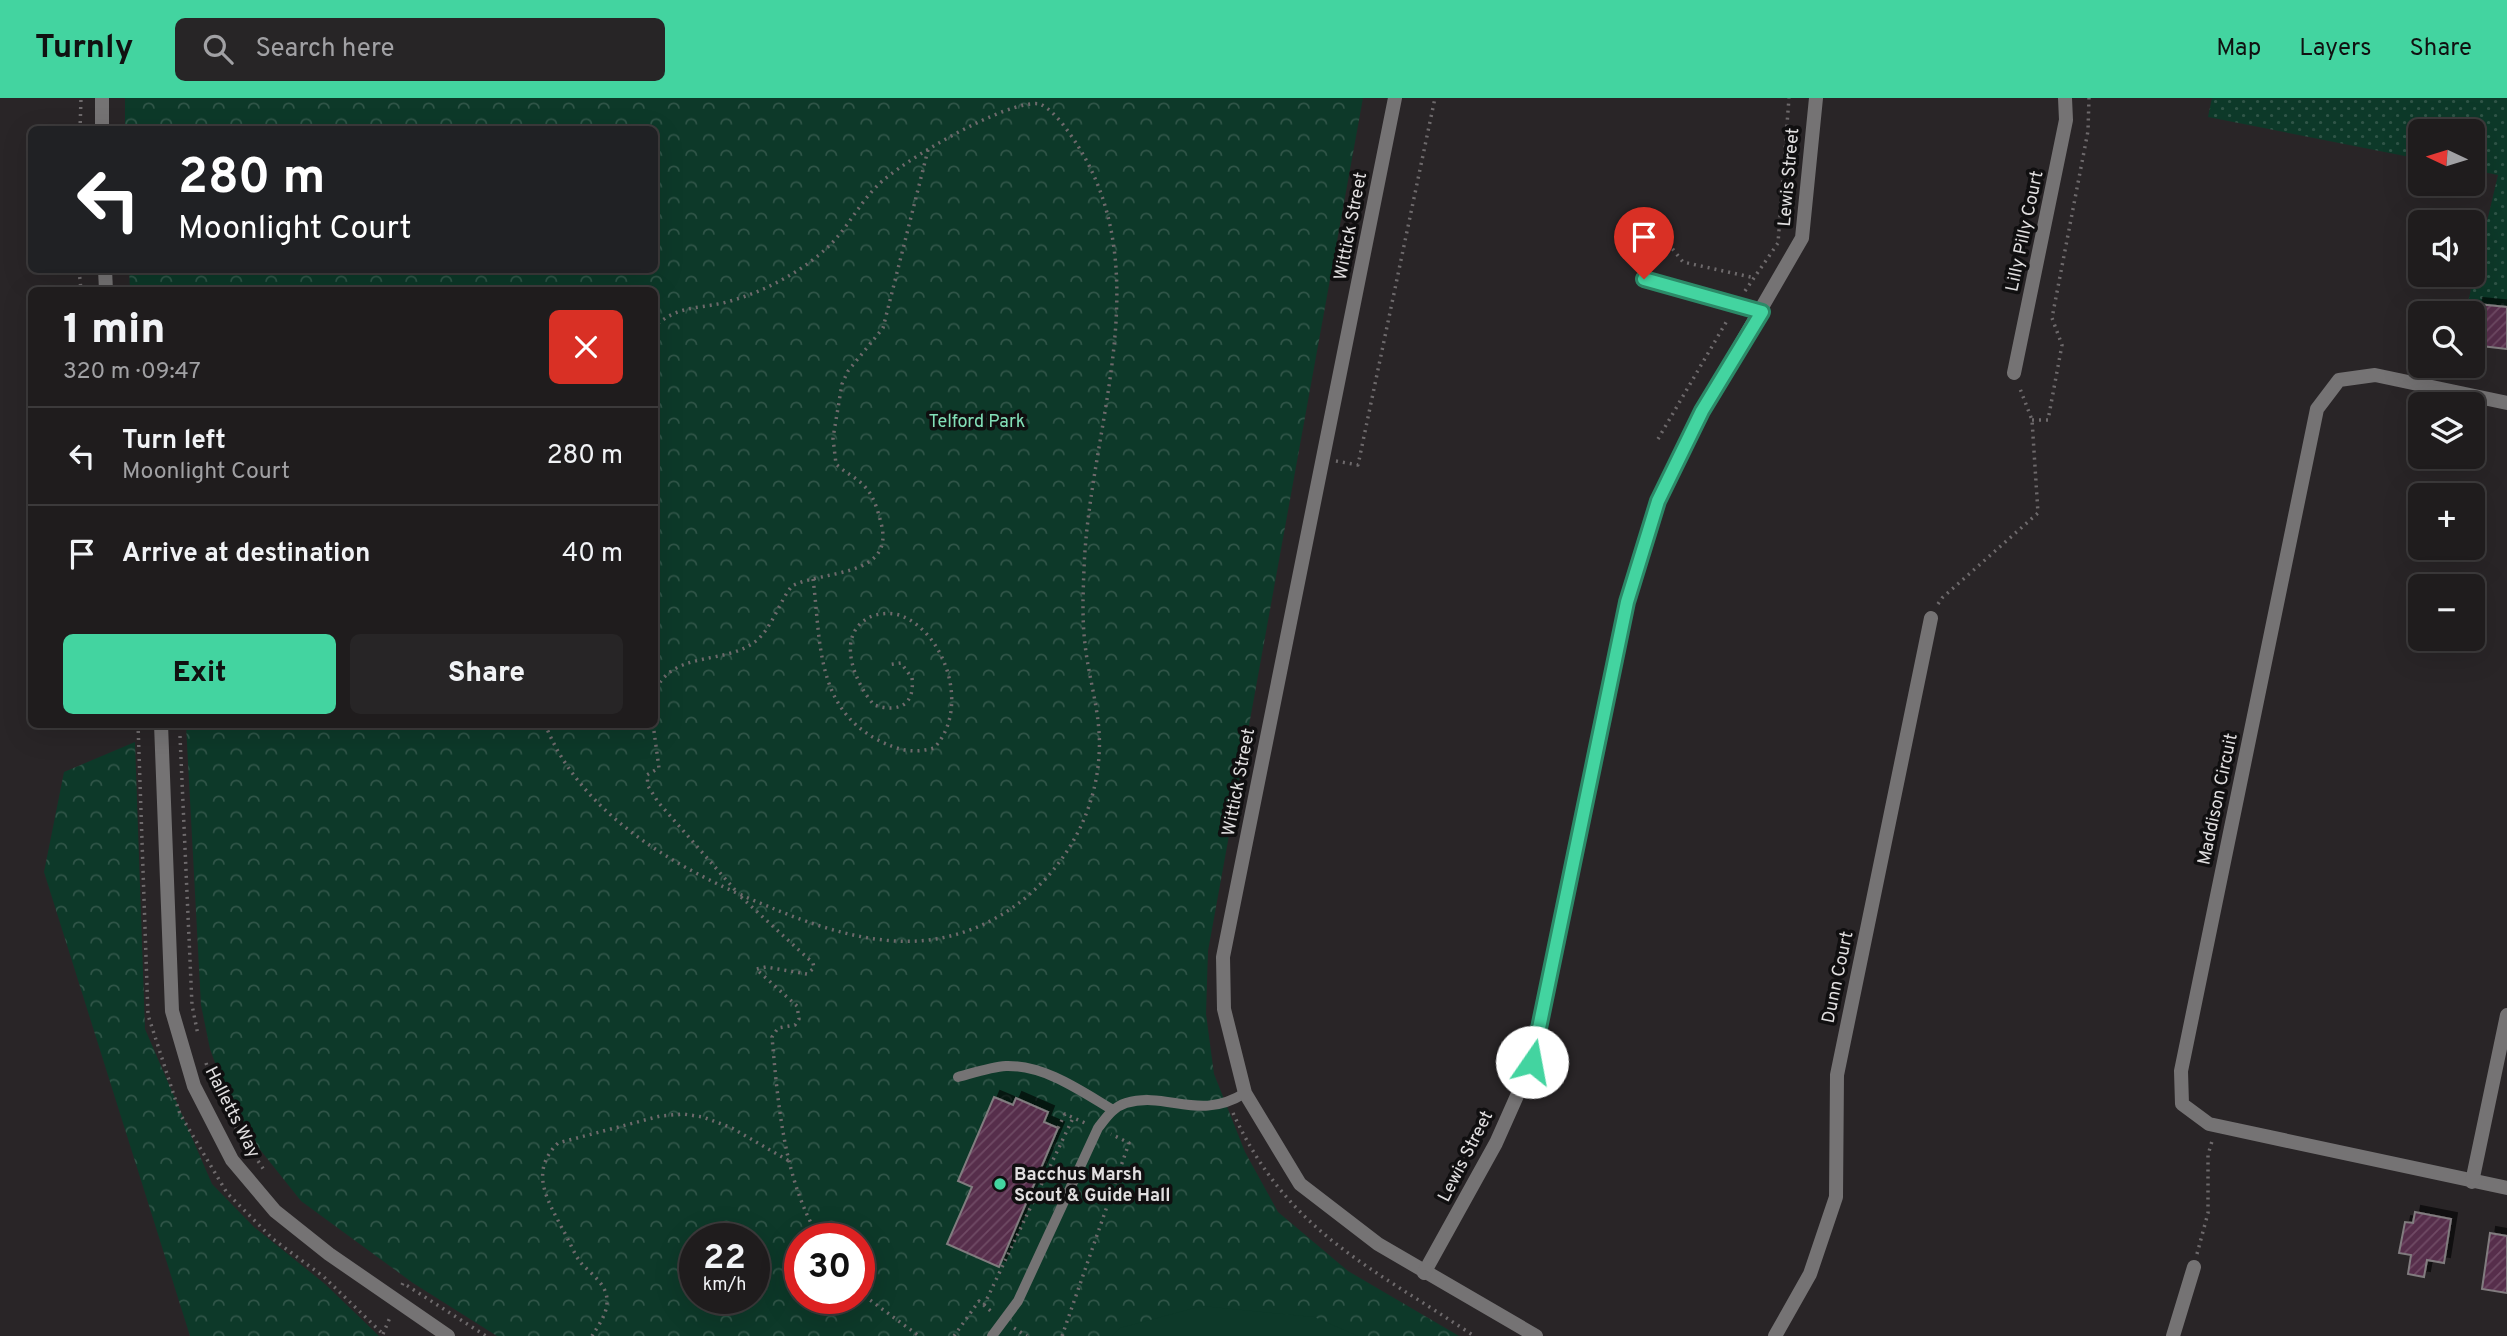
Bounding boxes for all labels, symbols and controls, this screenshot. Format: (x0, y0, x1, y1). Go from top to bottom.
search box (175, 18, 665, 81)
text: Turnly (35, 28, 133, 70)
icon: search (199, 30, 237, 68)
text: Search here (255, 33, 394, 66)
text: Map (2216, 34, 2261, 64)
text: Layers (2299, 34, 2371, 64)
text: Share (2409, 34, 2472, 64)
north arrow (2408, 119, 2485, 196)
map controls (2408, 119, 2485, 651)
street label: Lewis Street (1774, 127, 1805, 228)
text: 280 m (178, 149, 325, 211)
icon: left (63, 154, 154, 245)
street label: Lilly Pilly Court (2001, 169, 2050, 294)
street label: Wittick Street (1330, 170, 1373, 282)
pin (1614, 207, 1674, 279)
text: Moonlight Court (178, 210, 412, 250)
button: sound (2408, 210, 2485, 287)
icon: arrive (1625, 218, 1663, 256)
button: search (2408, 301, 2485, 378)
text: 1 min (63, 305, 166, 358)
button: close (549, 310, 623, 384)
text: 320 m · 09:47 (63, 358, 201, 387)
button: layers (2408, 392, 2485, 469)
park label: Telford Park (929, 411, 1025, 434)
text: Turn left (122, 425, 226, 458)
icon: left (63, 437, 101, 475)
text: 280 m (547, 440, 623, 473)
text: Moonlight Court (122, 458, 290, 487)
button: + (2408, 483, 2485, 560)
icon: arrive (63, 535, 101, 573)
text: Arrive at destination (122, 538, 370, 571)
text: 40 m (562, 538, 623, 571)
button: − (2408, 574, 2485, 651)
button: Exit (63, 634, 336, 714)
button: Share (350, 634, 623, 714)
street label: Wittick Street (1218, 726, 1261, 838)
street label: Maddison Circuit (2193, 731, 2244, 867)
street label: Dunn Court (1818, 929, 1859, 1025)
position arrow (1495, 1025, 1569, 1099)
street label: Halletts Way (199, 1063, 265, 1162)
street label: Lewis Street (1434, 1107, 1499, 1206)
place label: Bacchus Marsh Scout & Guide Hall (1014, 1164, 1171, 1208)
marker: Bacchus Marsh Scout & Guide Hall (992, 1176, 1008, 1192)
speed limit sign: 30 (784, 1223, 875, 1314)
text: 22 (703, 1237, 746, 1281)
text: km/h (703, 1274, 746, 1297)

